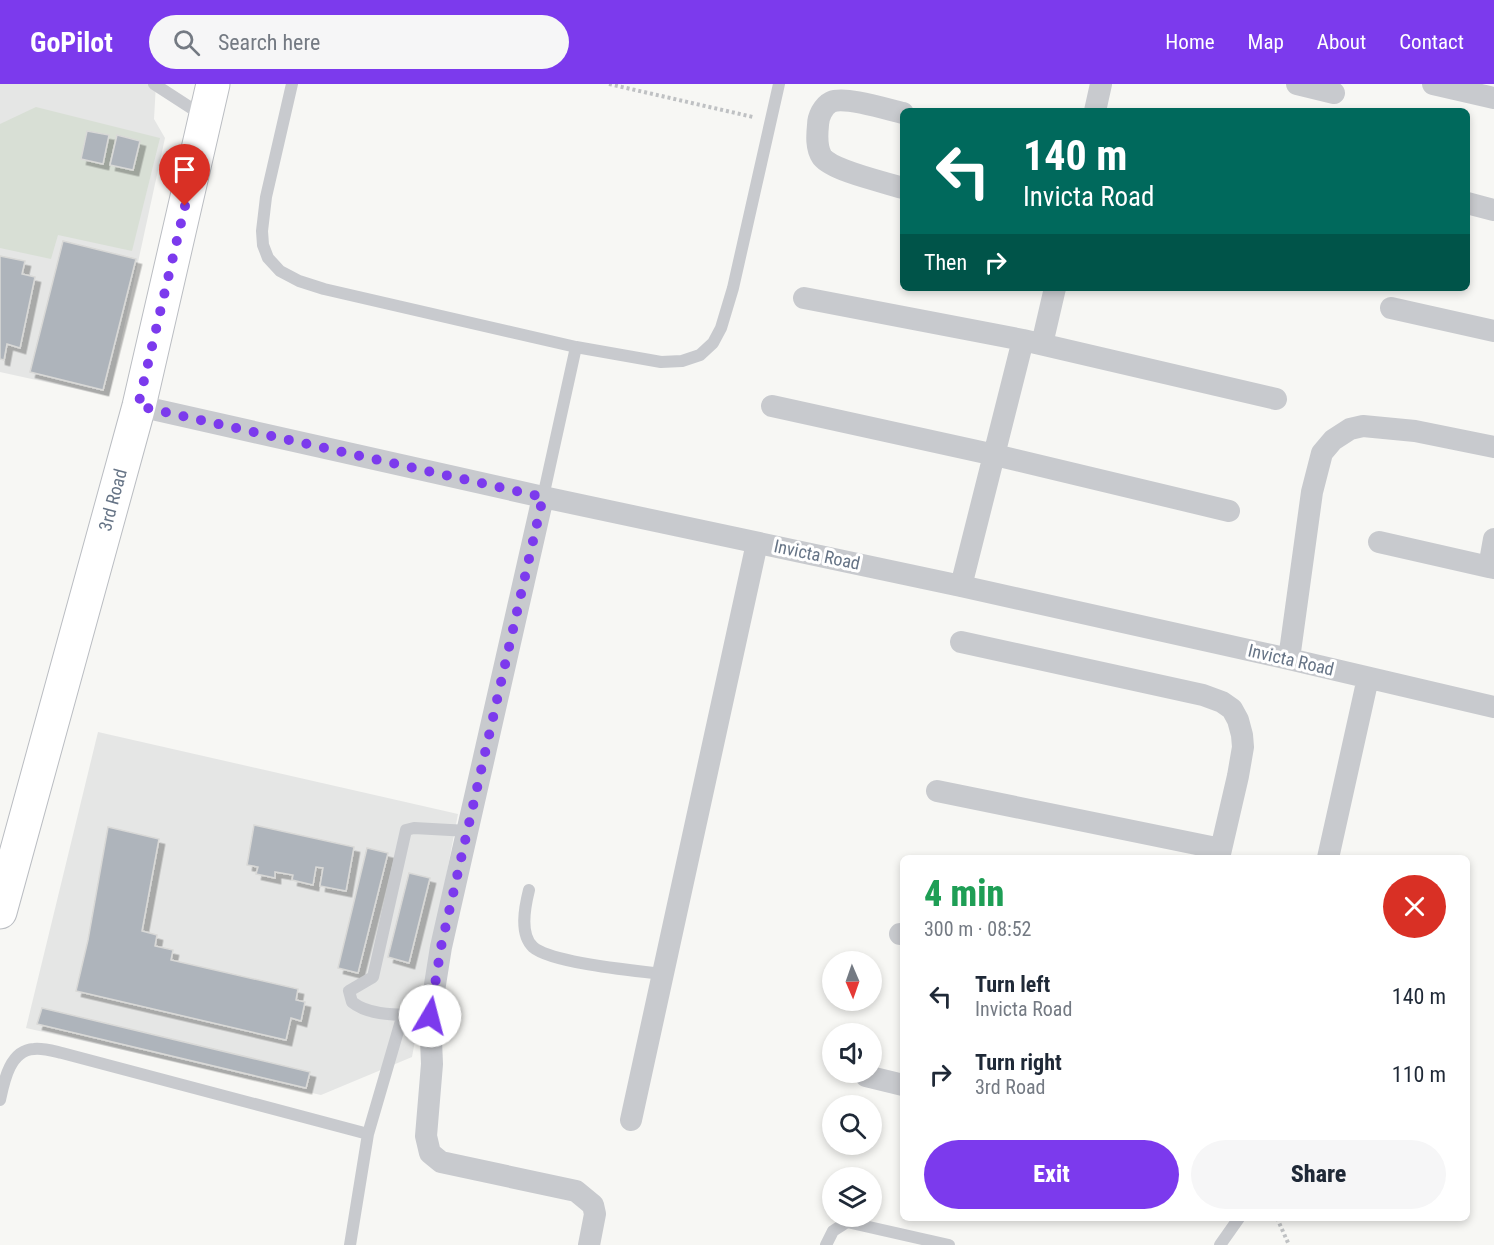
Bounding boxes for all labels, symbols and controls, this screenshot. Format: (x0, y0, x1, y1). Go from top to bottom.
search box (149, 15, 569, 69)
text: GoPilot (30, 26, 113, 59)
icon: search (170, 26, 203, 59)
text: Search here (218, 30, 320, 55)
text: Home (1165, 30, 1215, 54)
text: Map (1248, 30, 1284, 54)
text: About (1317, 30, 1366, 54)
text: Contact (1399, 30, 1464, 54)
text: 140 m (1023, 131, 1128, 180)
icon: left (924, 132, 1002, 210)
pin (159, 144, 210, 206)
icon: arrive (168, 153, 201, 186)
text: Invicta Road (1023, 181, 1154, 213)
icon: right (979, 246, 1012, 279)
text: Then (924, 250, 967, 275)
street label: 3rd Road (94, 467, 131, 533)
street label: Invicta Road (772, 535, 862, 574)
street label: Invicta Road (1246, 639, 1336, 680)
text: 4 min (924, 873, 1004, 915)
button: close (1383, 875, 1446, 938)
text: 300 m · 08:52 (924, 917, 1031, 941)
north arrow (822, 951, 882, 1011)
map controls (822, 951, 882, 1227)
text: Turn left (975, 972, 1050, 997)
icon: left (924, 980, 957, 1013)
position arrow (398, 984, 462, 1048)
text: 140 m (1392, 984, 1446, 1009)
text: Invicta Road (975, 997, 1072, 1021)
button: sound (822, 1023, 882, 1083)
text: Turn right (975, 1050, 1062, 1075)
icon: right (924, 1058, 957, 1091)
text: 110 m (1392, 1062, 1446, 1087)
text: 3rd Road (975, 1075, 1045, 1099)
button: search (822, 1095, 882, 1155)
button: Exit (924, 1140, 1179, 1209)
button: Share (1191, 1140, 1446, 1209)
button: layers (822, 1167, 882, 1227)

